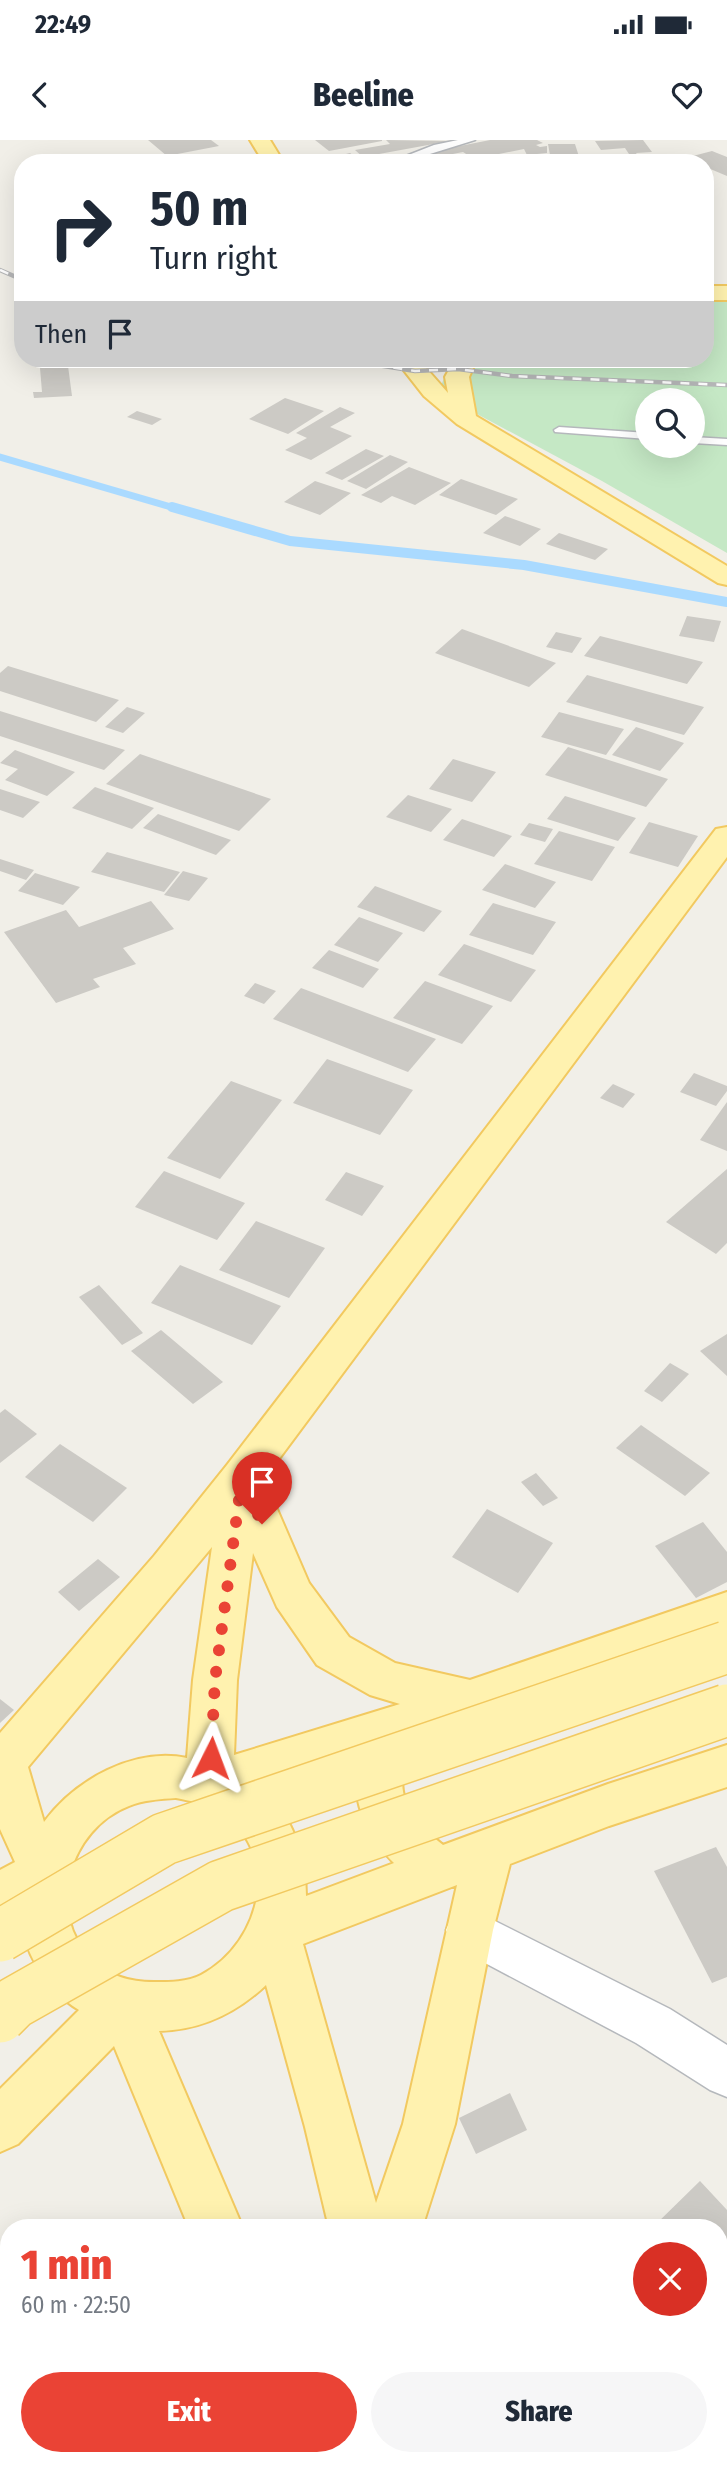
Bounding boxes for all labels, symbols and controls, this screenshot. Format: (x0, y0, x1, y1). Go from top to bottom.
text: 22:49 (35, 9, 91, 40)
icon: back (21, 76, 59, 114)
text: Beeline (313, 76, 414, 114)
icon: heart (668, 76, 706, 114)
text: 50 m (150, 179, 248, 238)
icon: right (35, 182, 126, 273)
text: Turn right (150, 239, 277, 277)
icon: arrive (101, 315, 139, 353)
text: Then (35, 319, 87, 350)
map controls (635, 388, 705, 458)
button: search (635, 388, 705, 458)
pin (232, 1452, 292, 1524)
icon: arrive (243, 1463, 281, 1501)
position arrow (174, 1721, 248, 1795)
text: 1 min (21, 2240, 112, 2290)
button: close (633, 2242, 707, 2316)
text: 60 m · 22:50 (21, 2291, 131, 2319)
button: Exit (21, 2372, 357, 2452)
button: Share (371, 2372, 707, 2452)

